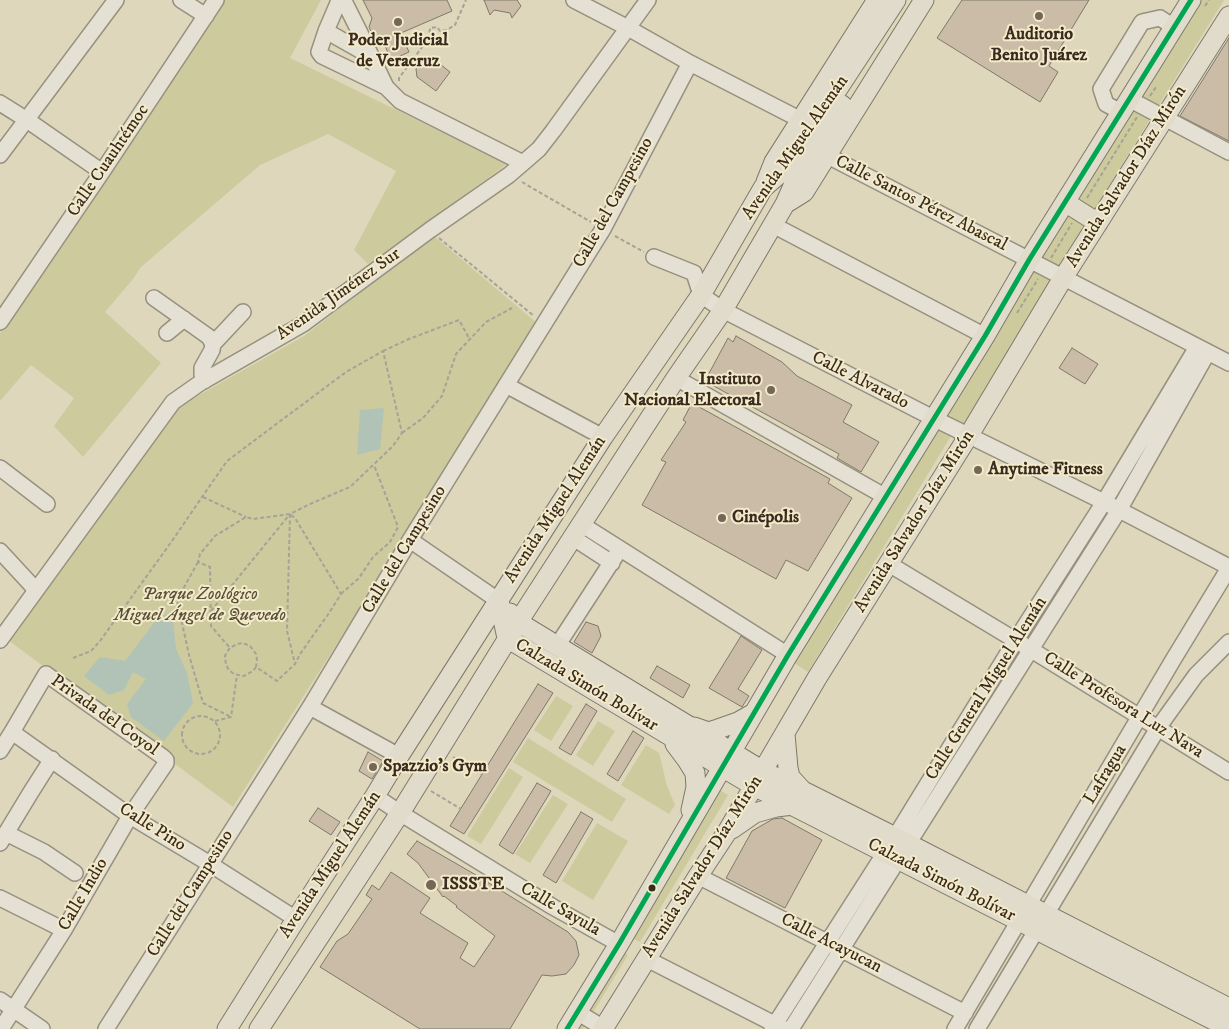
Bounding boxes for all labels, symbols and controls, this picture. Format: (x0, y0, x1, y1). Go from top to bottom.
marker: Auditorio Benito Juárez (1033, 10, 1045, 22)
marker: Poder Judicial de Veracruz (392, 16, 404, 28)
place label: Auditorio Benito Juárez (991, 24, 1087, 66)
place label: Poder Judicial de Veracruz (348, 30, 448, 72)
street label: Avenida Miguel Alemán (738, 72, 854, 224)
street label: Avenida Salvador Díaz Mirón (1062, 82, 1192, 272)
street label: Calle Cuauhtémoc (63, 101, 155, 221)
street label: Calle del Campesino (569, 134, 659, 272)
street label: Calle Santos Pérez Abascal (831, 151, 1011, 257)
street label: Avenida Jiménez Sur (273, 244, 405, 346)
street label: Calle Alvarado (808, 347, 912, 415)
place label: Instituto Nacional Electoral (624, 369, 761, 412)
marker: Instituto Nacional Electoral (765, 384, 777, 396)
street label: Avenida Salvador Díaz Mirón (850, 427, 980, 617)
street label: Avenida Miguel Alemán (500, 432, 612, 588)
place label: Anytime Fitness (988, 459, 1103, 481)
marker: Anytime Fitness (972, 464, 984, 476)
street label: Calle del Campesino (358, 482, 452, 618)
place label: Cinépolis (732, 507, 799, 529)
marker: Cinépolis (716, 512, 728, 524)
park label: Parque Zoológico Miguel Ángel de Quevedo (114, 584, 286, 626)
street label: Calle General Miguel Alemán (922, 593, 1052, 785)
street label: Calzada Simón Bolívar (511, 635, 661, 737)
street label: Calle Profesora Luz Nava (1039, 648, 1207, 764)
street label: Privada del Coyol (46, 671, 162, 761)
street label: Lafragua (1080, 741, 1132, 809)
place label: Spazzio's Gym (383, 756, 487, 778)
marker: Spazzio's Gym (367, 761, 379, 773)
street label: Avenida Salvador Díaz Mirón (638, 772, 768, 962)
street label: Avenida Miguel Alemán (275, 787, 387, 943)
street label: Calle Pino (115, 799, 189, 857)
street label: Calle del Campesino (143, 826, 239, 962)
street label: Calzada Simón Bolívar (864, 834, 1018, 928)
street label: Calle Indio (54, 855, 114, 935)
place label: ISSSTE (442, 874, 504, 896)
marker: ISSSTE (424, 878, 438, 892)
street label: Calle Sayula (516, 878, 604, 942)
unlabelled marker (647, 883, 657, 893)
street label: Calle Acayucan (777, 909, 885, 979)

